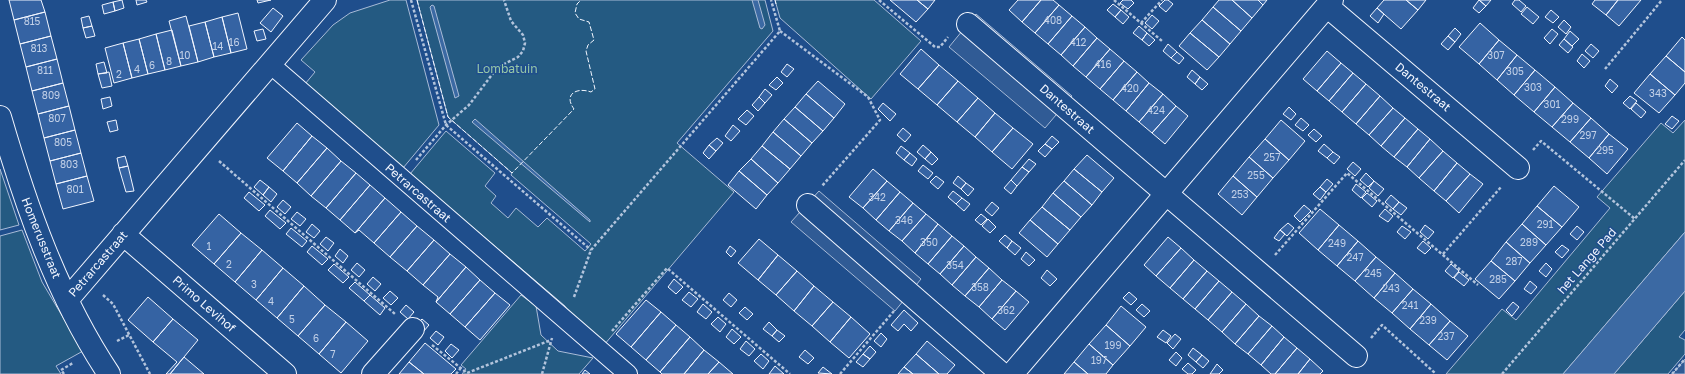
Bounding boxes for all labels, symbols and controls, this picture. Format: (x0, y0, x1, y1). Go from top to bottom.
house number: 408 (1044, 14, 1062, 26)
house number: 815 (24, 15, 41, 27)
house number: 16 (229, 36, 239, 48)
house number: 412 (1070, 36, 1087, 48)
house number: 14 (213, 40, 223, 52)
house number: 813 (31, 42, 48, 54)
house number: 10 (179, 49, 191, 61)
house number: 307 (1487, 49, 1505, 61)
house number: 8 (166, 55, 172, 67)
house number: 416 (1095, 58, 1112, 70)
house number: 6 (149, 59, 155, 71)
street label: Dantestraat (1392, 59, 1454, 114)
park label: Lombatuin (476, 61, 538, 76)
house number: 4 (134, 63, 140, 75)
house number: 811 (37, 64, 53, 76)
house number: 305 (1506, 65, 1524, 77)
house number: 2 (116, 68, 122, 80)
street label: Dantestraat (1037, 81, 1098, 137)
house number: 303 (1524, 81, 1542, 93)
house number: 420 (1121, 82, 1139, 94)
house number: 343 (1649, 87, 1667, 99)
house number: 809 (42, 89, 60, 101)
house number: 301 (1544, 98, 1561, 110)
house number: 424 (1147, 104, 1165, 116)
house number: 807 (48, 112, 66, 124)
house number: 299 (1561, 113, 1579, 125)
house number: 297 (1579, 129, 1597, 141)
house number: 805 (54, 136, 72, 148)
house number: 295 (1596, 144, 1614, 156)
house number: 257 (1264, 151, 1280, 163)
house number: 803 (60, 158, 78, 170)
street label: Petrarcastraat (382, 160, 455, 226)
house number: 255 (1247, 169, 1265, 181)
house number: 801 (66, 183, 84, 195)
house number: 253 (1231, 188, 1249, 200)
house number: 342 (868, 191, 886, 203)
street label: Homerusstraat (18, 195, 65, 281)
house number: 346 (895, 214, 913, 226)
house number: 291 (1537, 218, 1553, 230)
street label: het Lange Pad (1554, 225, 1619, 297)
street label: Petrarcastraat (65, 227, 131, 300)
house number: 350 (920, 236, 938, 248)
house number: 289 (1520, 236, 1538, 248)
house number: 249 (1328, 237, 1346, 249)
house number: 1 (207, 240, 212, 252)
house number: 247 (1346, 251, 1364, 263)
house number: 287 (1505, 255, 1523, 267)
house number: 2 (226, 258, 232, 270)
house number: 354 (946, 259, 964, 271)
house number: 245 (1364, 267, 1382, 279)
street label: Primo Levihof (170, 272, 239, 336)
house number: 285 (1489, 273, 1507, 285)
house number: 3 (251, 278, 257, 290)
house number: 358 (971, 281, 989, 293)
house number: 243 (1382, 282, 1400, 294)
house number: 4 (268, 295, 274, 307)
house number: 241 (1402, 299, 1419, 311)
house number: 362 (997, 304, 1015, 316)
house number: 5 (289, 313, 295, 325)
house number: 239 (1419, 314, 1437, 326)
house number: 237 (1438, 330, 1454, 342)
house number: 6 (313, 332, 319, 344)
house number: 199 (1105, 339, 1121, 351)
house number: 7 (330, 348, 336, 360)
house number: 197 (1091, 354, 1107, 366)

